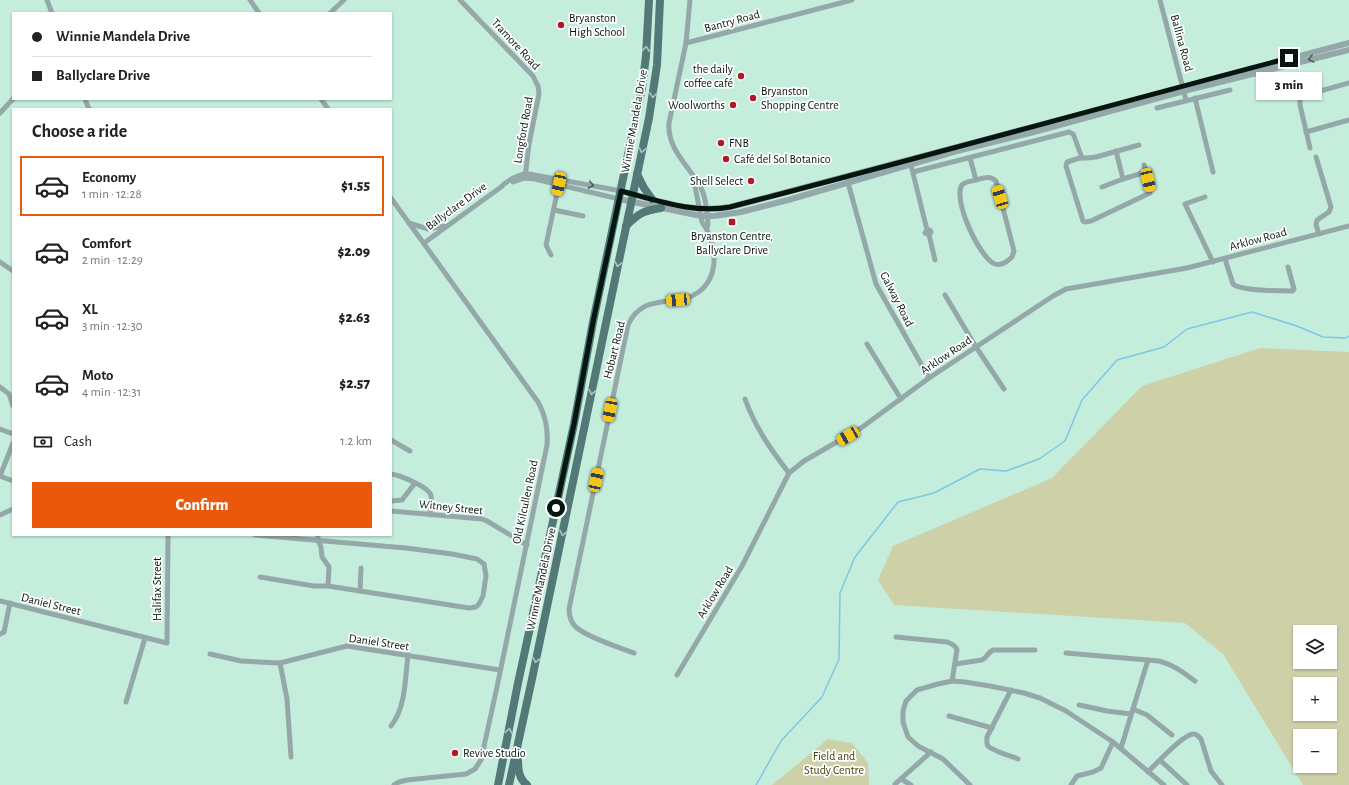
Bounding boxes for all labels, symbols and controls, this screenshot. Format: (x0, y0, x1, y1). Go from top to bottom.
street label: Bantry Road (703, 8, 761, 35)
place label: Bryanston High School (569, 12, 625, 38)
street label: Ballina Road (1169, 13, 1195, 73)
street label: Tramore Road (489, 16, 543, 72)
marker: Bryanston High School (556, 20, 566, 30)
text: Winnie Mandela Drive (56, 29, 190, 44)
one-way arrow (642, 46, 651, 52)
route end (1280, 49, 1298, 67)
one-way arrow (1308, 54, 1315, 63)
place label: the daily coffee café (684, 63, 733, 89)
text: Ballyclare Drive (56, 68, 150, 83)
street label: Winnie Mandela Drive (619, 69, 649, 173)
marker: the daily coffee café (736, 71, 746, 81)
callout: 3 min (1256, 72, 1322, 100)
text: 3 min (1275, 79, 1303, 92)
place label: Bryanston Shopping Centre (761, 85, 839, 111)
one-way arrow (649, 92, 658, 98)
marker: Bryanston Shopping Centre (748, 93, 758, 103)
street label: Longford Road (511, 96, 535, 164)
place label: Woolworths (668, 99, 725, 111)
marker: Woolworths (728, 100, 738, 110)
text: Choose a ride (32, 123, 127, 141)
place label: FNB (729, 137, 749, 149)
marker: FNB (716, 138, 726, 148)
one-way arrow (639, 147, 647, 153)
place label: Café del Sol Botanico (734, 153, 831, 165)
marker: Café del Sol Botanico (721, 154, 731, 164)
car (1139, 167, 1157, 193)
icon: car (34, 168, 70, 204)
text: Economy (82, 170, 136, 185)
car (551, 171, 567, 197)
place label: Shell Select (690, 175, 743, 187)
marker: Shell Select (746, 176, 756, 186)
text: $1.55 (341, 178, 370, 193)
street label: Ballyclare Drive (423, 180, 489, 233)
one-way arrow (588, 181, 595, 189)
car (991, 184, 1009, 210)
text: 1 min · 12:28 (82, 188, 142, 201)
marker: Bryanston Centre, Ballyclare Drive (727, 217, 737, 227)
street label: Arklow Road (1228, 226, 1288, 252)
place label: Bryanston Centre, Ballyclare Drive (691, 230, 773, 257)
icon: car (34, 234, 70, 270)
text: Comfort (82, 236, 131, 251)
text: $2.09 (337, 244, 370, 259)
text: 2 min · 12:29 (82, 254, 143, 267)
one-way arrow (614, 261, 622, 267)
street label: Galway Road (877, 270, 916, 329)
car (666, 293, 690, 307)
icon: car (34, 300, 70, 336)
text: XL (82, 302, 98, 317)
text: $2.63 (339, 310, 370, 325)
text: 3 min · 12:30 (82, 320, 143, 333)
street label: Hobart Road (601, 320, 627, 380)
street label: Arklow Road (918, 334, 974, 376)
icon: car (34, 366, 70, 402)
text: Moto (82, 368, 114, 383)
text: $2.57 (339, 376, 370, 391)
text: 4 min · 12:31 (82, 386, 141, 399)
one-way arrow (588, 388, 597, 395)
car (602, 397, 618, 423)
car (835, 425, 861, 447)
icon: cash (32, 431, 54, 453)
text: Cash (64, 434, 92, 449)
text: 1.2 km (340, 435, 372, 448)
street label: Old Kilcullen Road (510, 459, 540, 545)
car (588, 467, 604, 493)
button: Confirm (32, 482, 372, 528)
street label: Witney Street (418, 498, 484, 517)
route start (547, 499, 565, 517)
street label: Winnie Mandela Drive (524, 527, 558, 631)
one-way arrow (559, 529, 567, 536)
street label: Halifax Street (151, 557, 163, 621)
street label: Arklow Road (695, 564, 735, 620)
street label: Daniel Street (20, 591, 82, 617)
map controls (1293, 625, 1337, 773)
button: layers (1293, 625, 1337, 669)
street label: Daniel Street (348, 632, 410, 652)
one-way arrow (533, 657, 541, 663)
button: + (1293, 677, 1337, 721)
one-way arrow (504, 728, 512, 734)
button: − (1293, 729, 1337, 773)
place label: Revive Studio (463, 747, 526, 759)
marker: Revive Studio (450, 748, 460, 758)
park label: Field and Study Centre (804, 750, 864, 777)

